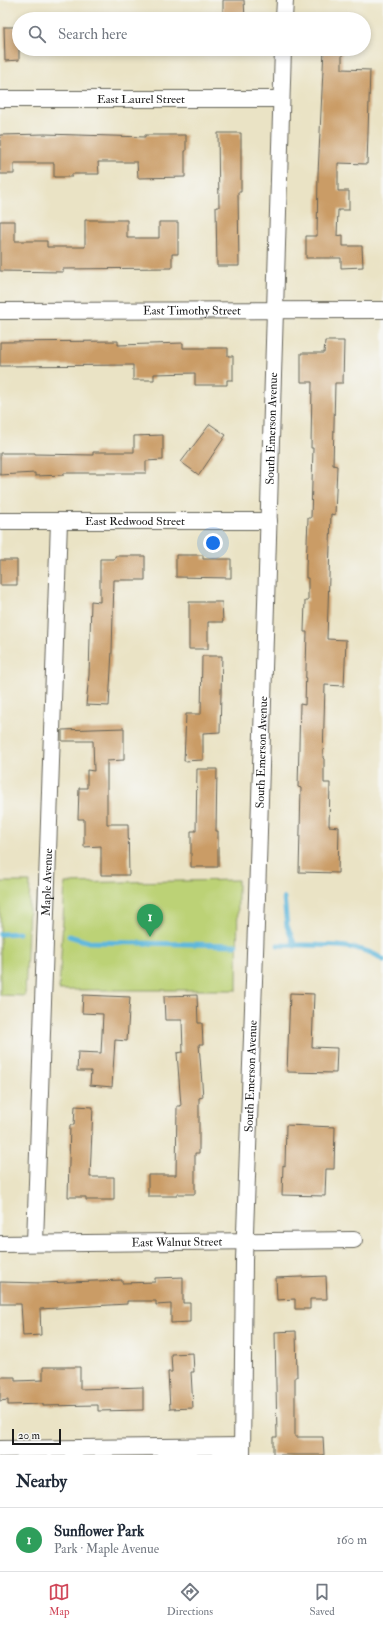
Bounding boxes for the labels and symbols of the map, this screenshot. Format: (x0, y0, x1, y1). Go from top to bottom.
street label: East Laurel Street (97, 92, 185, 107)
street label: East Timothy Street (143, 303, 241, 318)
street label: South Emerson Avenue (262, 372, 281, 485)
street label: East Redwood Street (85, 514, 185, 529)
your location (203, 533, 223, 553)
street label: South Emerson Avenue (252, 696, 271, 809)
street label: Maple Avenue (38, 848, 56, 916)
pin: 1 (137, 904, 163, 937)
street label: South Emerson Avenue (241, 1020, 260, 1132)
street label: East Walnut Street (131, 1234, 223, 1250)
scale bar (12, 1427, 61, 1446)

